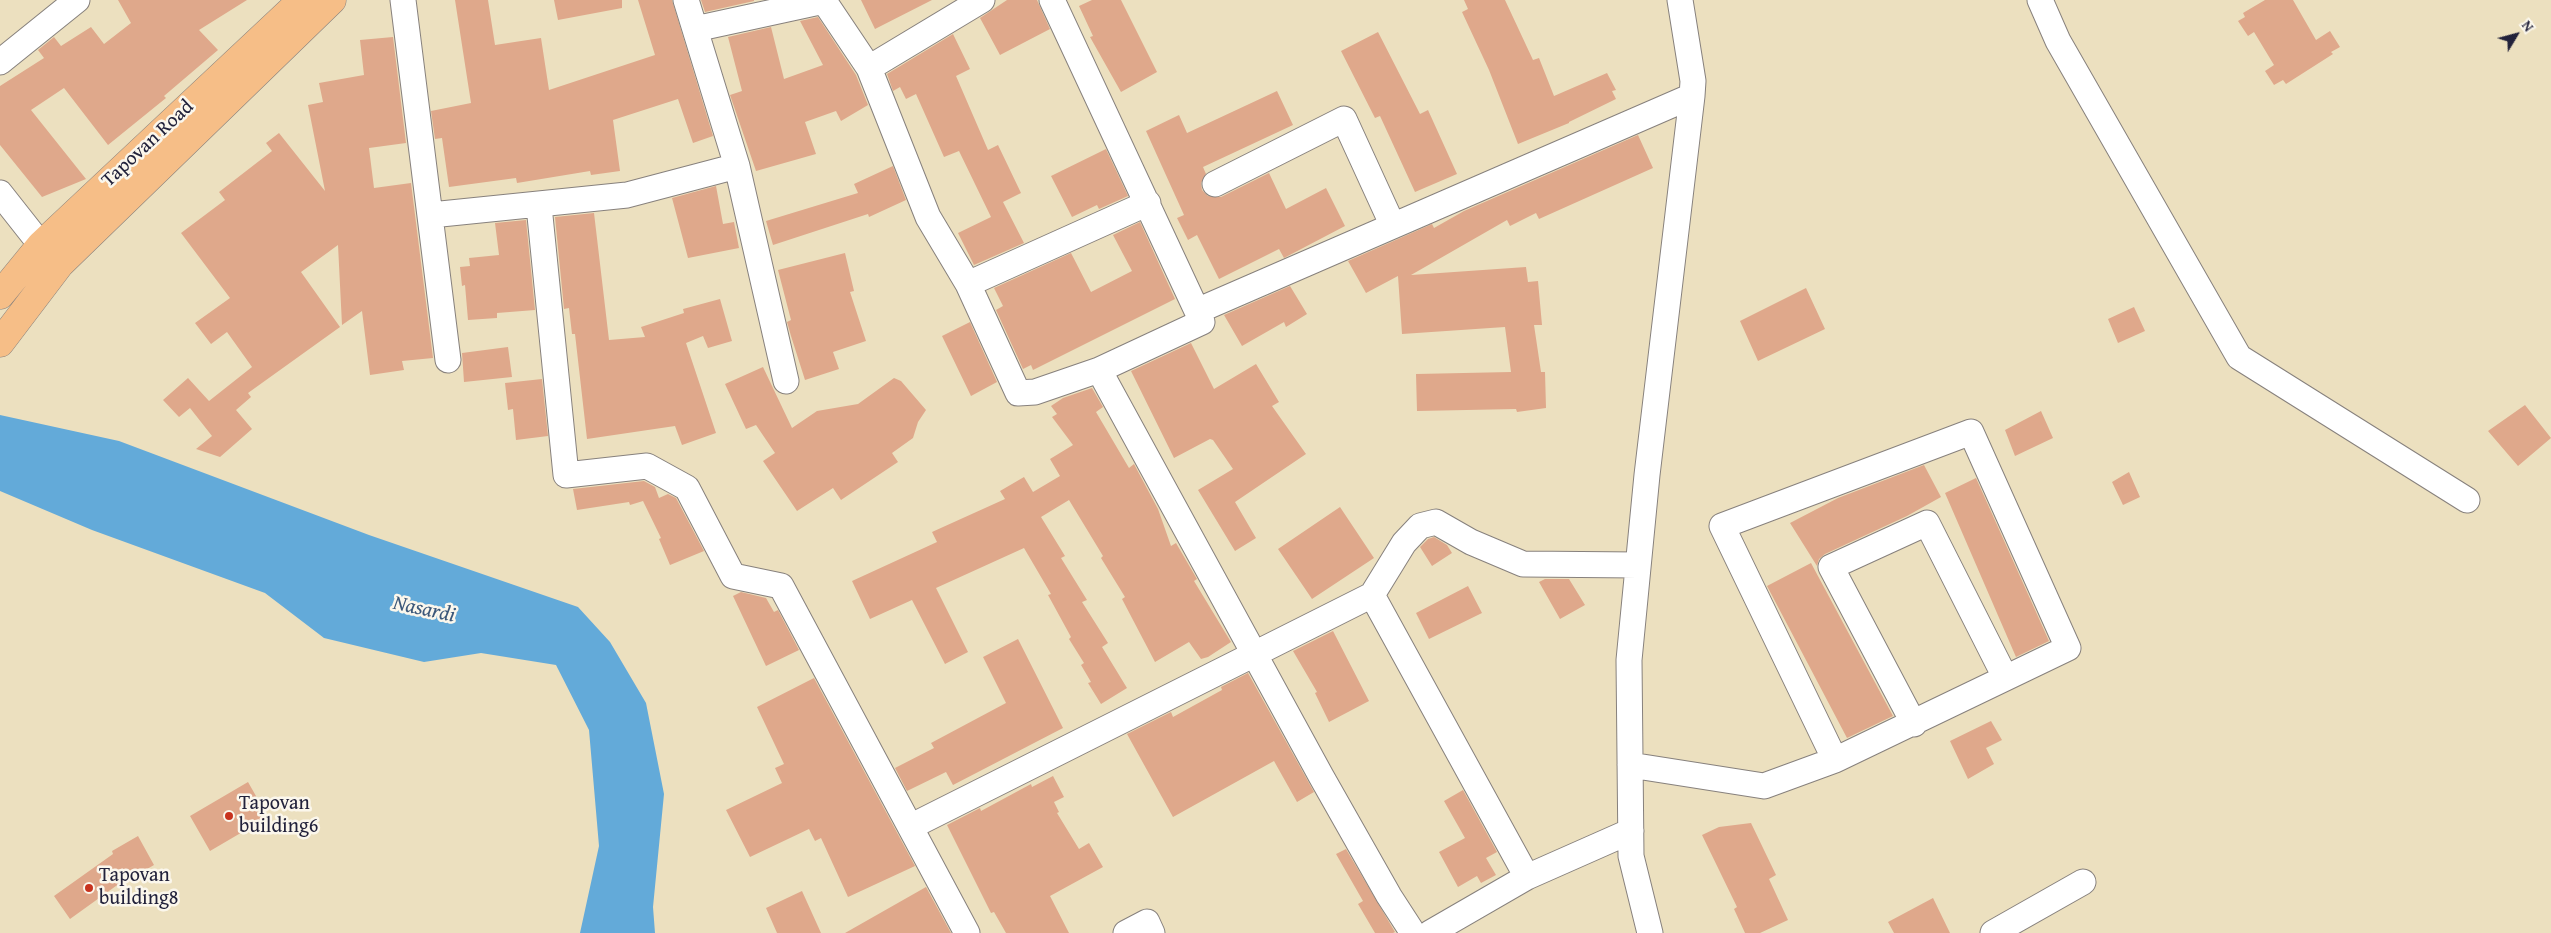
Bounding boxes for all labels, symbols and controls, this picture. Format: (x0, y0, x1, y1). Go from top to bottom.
north arrow (2491, 10, 2541, 60)
text: N (2517, 16, 2539, 36)
street label: Tapovan Road (97, 95, 199, 193)
water label: Nasardi (391, 591, 457, 629)
place label: Tapovan building6 (239, 792, 319, 839)
marker: Tapovan building6 (223, 810, 235, 822)
place label: Tapovan building8 (99, 864, 179, 911)
marker: Tapovan building8 (83, 882, 95, 894)

